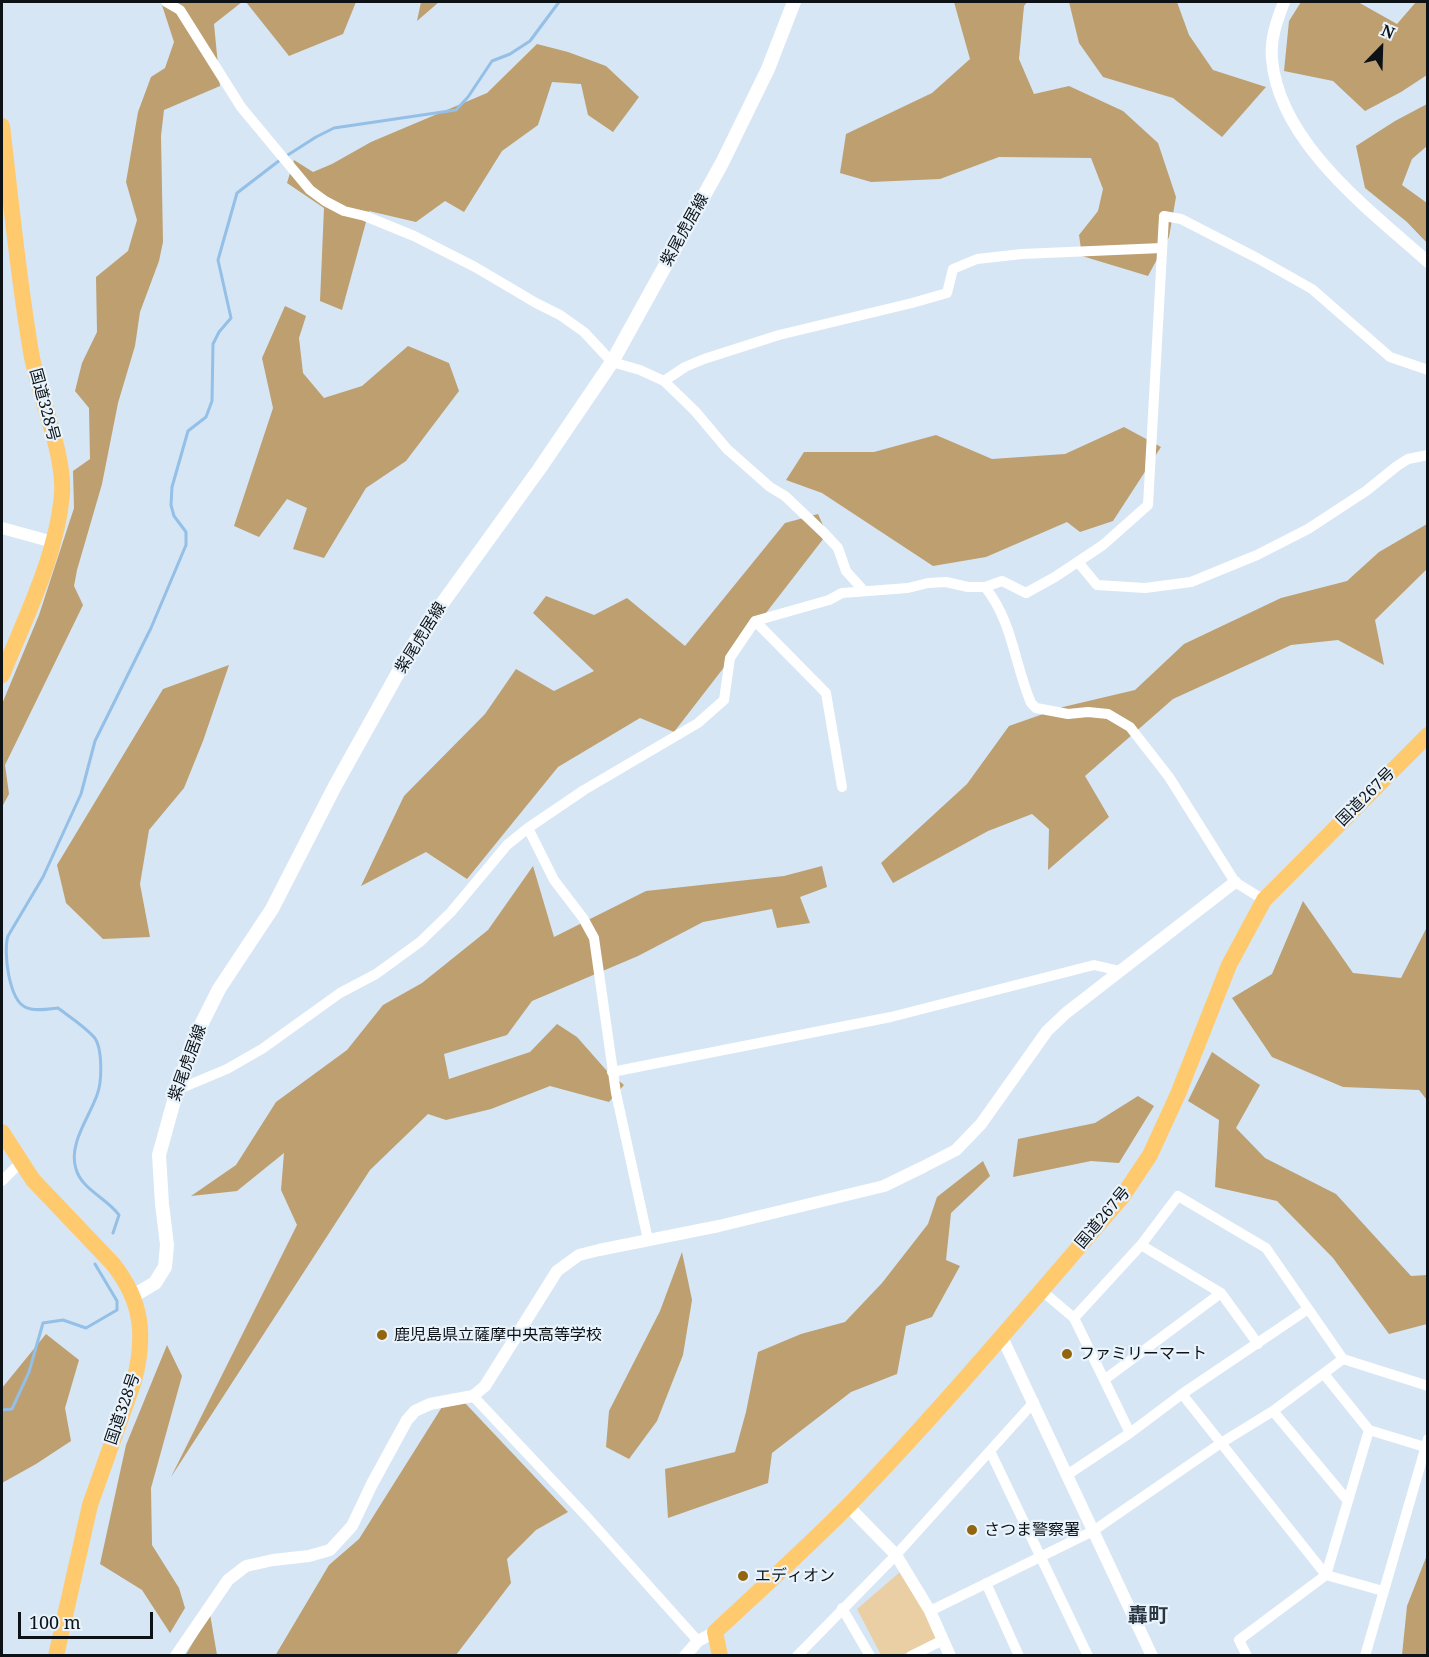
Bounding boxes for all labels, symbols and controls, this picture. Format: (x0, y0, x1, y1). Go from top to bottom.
north arrow (1351, 18, 1411, 78)
text: N (1378, 19, 1398, 44)
street label: 紫尾虎居線 (657, 190, 713, 270)
street label: 国道328号 (25, 366, 63, 444)
street label: 紫尾虎居線 (392, 599, 450, 677)
street label: 国道267号 (1333, 764, 1399, 830)
street label: 紫尾虎居線 (165, 1022, 211, 1104)
street label: 国道267号 (1072, 1183, 1134, 1253)
place label: 鹿児島県立薩摩中央高等学校 (394, 1325, 602, 1345)
marker: 鹿児島県立薩摩中央高等学校 (375, 1328, 389, 1342)
place label: ファミリーマート (1079, 1344, 1207, 1364)
marker: ファミリーマート (1060, 1347, 1074, 1361)
street label: 国道328号 (102, 1370, 144, 1448)
place label: さつま警察署 (984, 1520, 1080, 1540)
marker: さつま警察署 (965, 1523, 979, 1537)
place label: エディオン (755, 1566, 835, 1586)
marker: エディオン (736, 1569, 750, 1583)
scale bar (21, 1600, 156, 1638)
district label: 轟町 (1128, 1604, 1168, 1628)
text: 100 m (29, 1610, 81, 1634)

